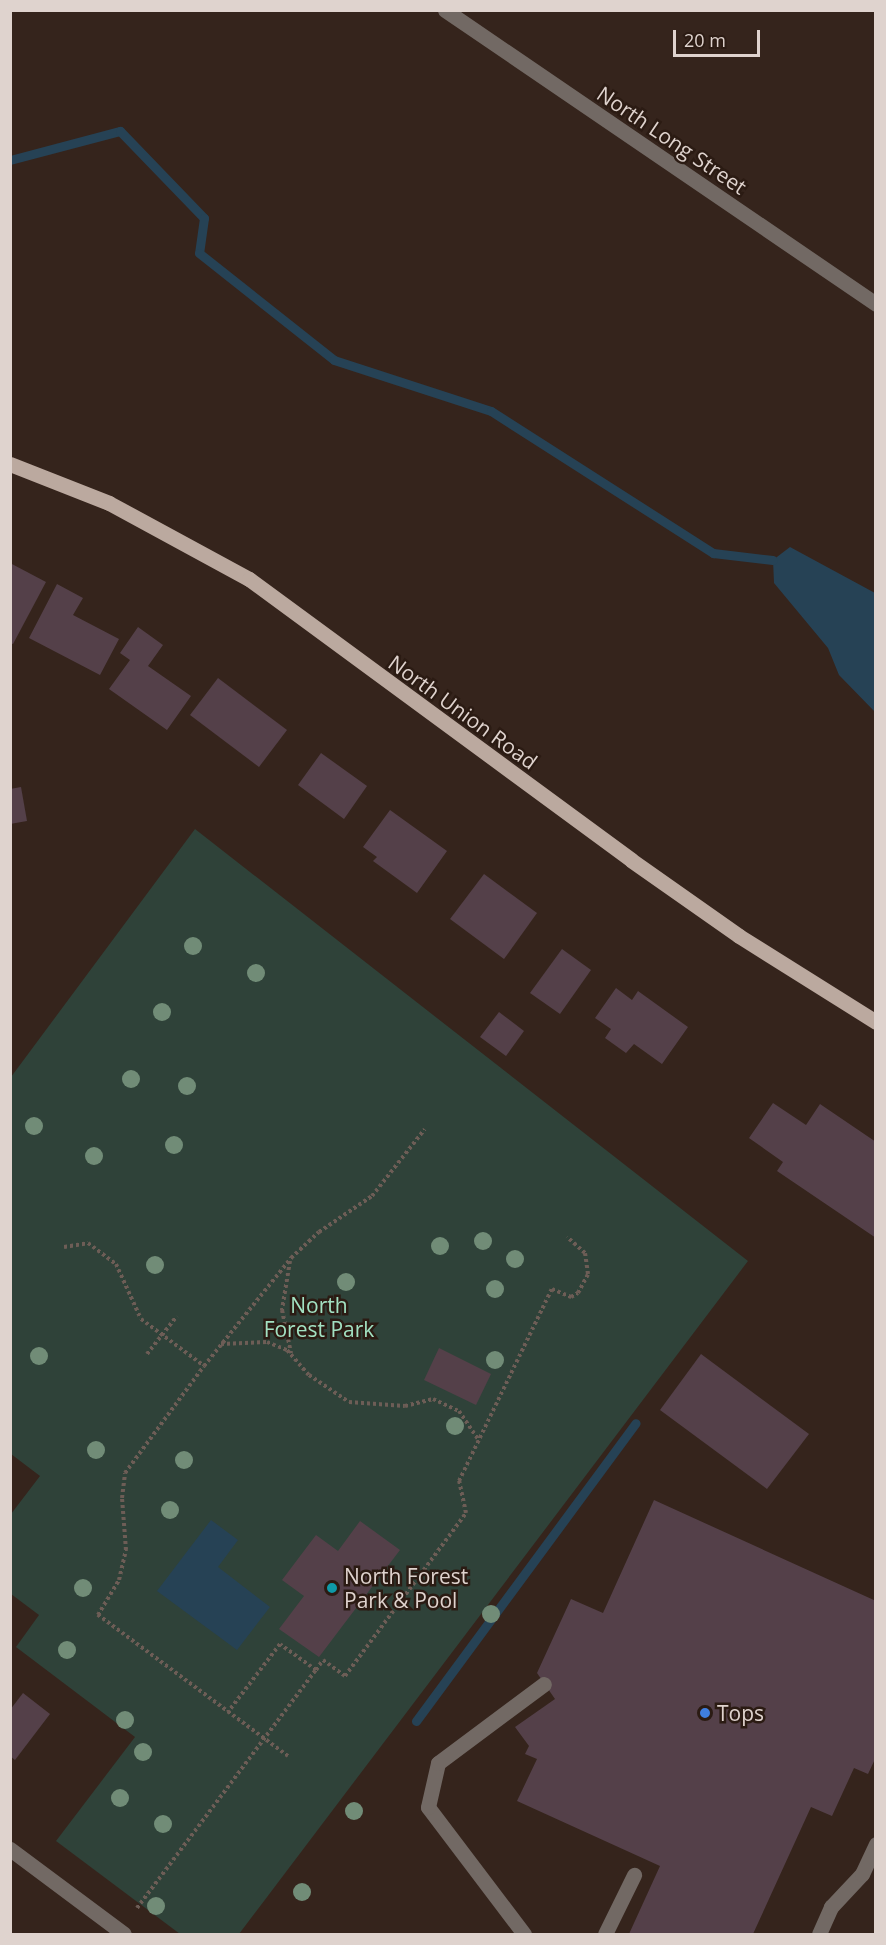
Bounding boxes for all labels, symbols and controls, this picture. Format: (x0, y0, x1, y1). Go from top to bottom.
scale bar (676, 18, 763, 56)
text: 20 m (684, 28, 726, 52)
street label: North Long Street (592, 81, 752, 199)
street label: North Union Road (384, 650, 542, 774)
park label: North Forest Park (264, 1292, 374, 1342)
place label: North Forest Park & Pool (344, 1563, 468, 1613)
marker: North Forest Park & Pool (325, 1581, 339, 1595)
place label: Tops (717, 1700, 764, 1726)
marker: Tops (698, 1706, 712, 1720)

